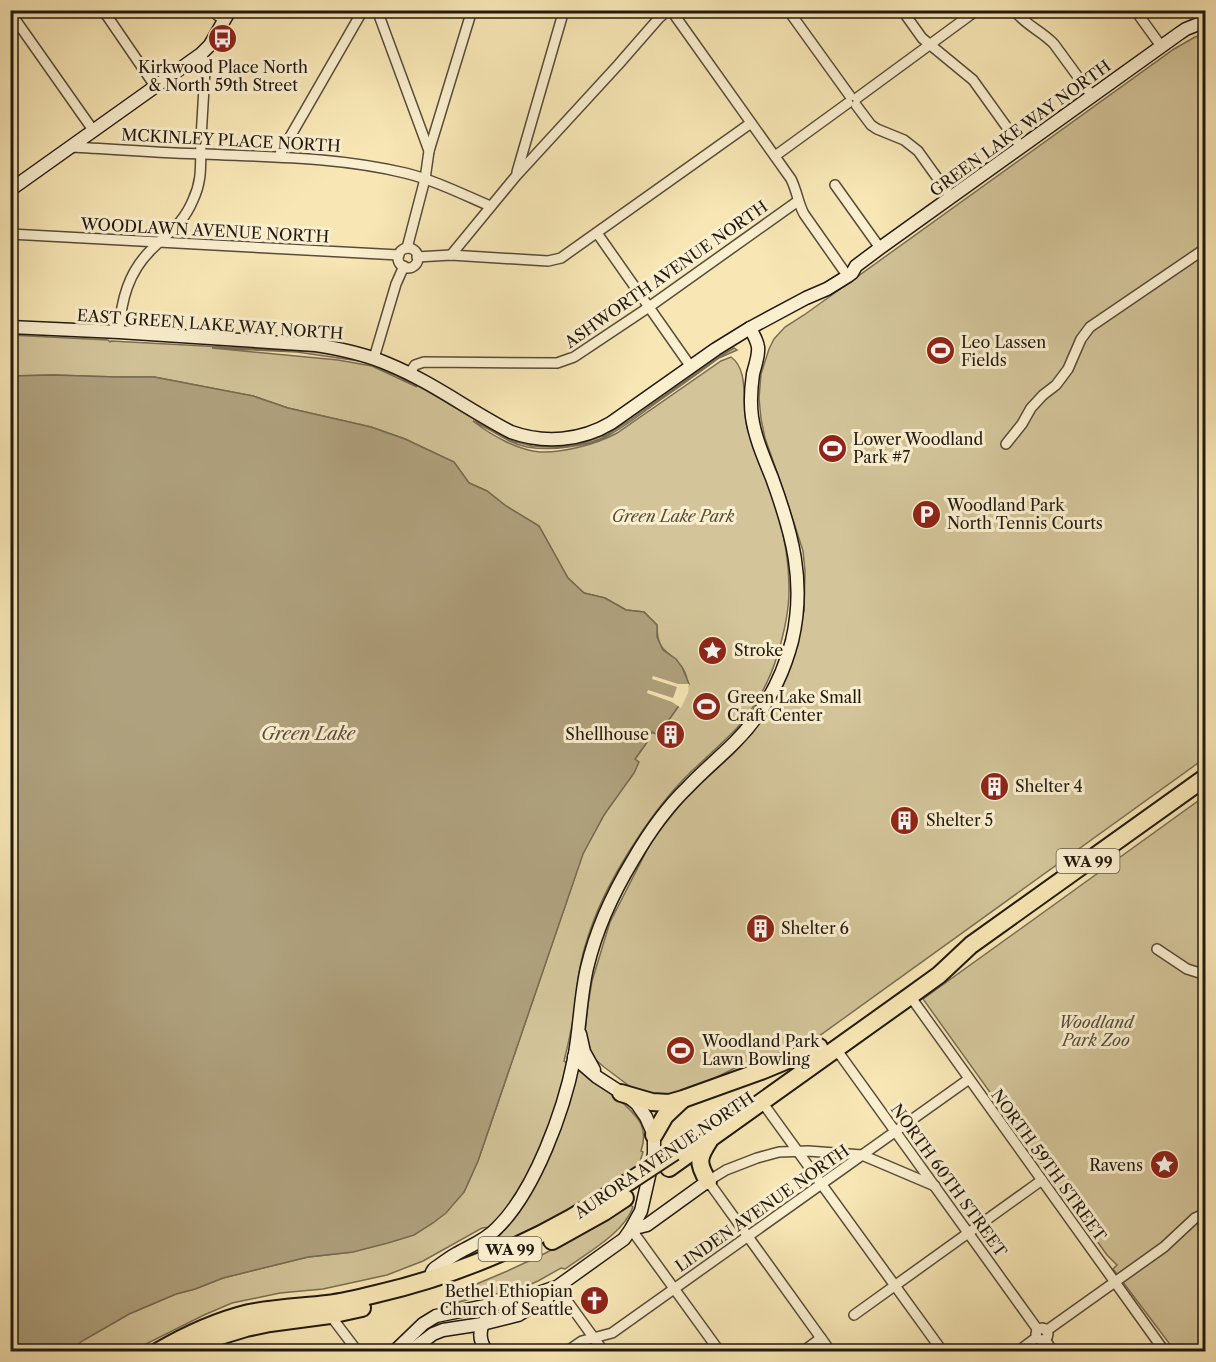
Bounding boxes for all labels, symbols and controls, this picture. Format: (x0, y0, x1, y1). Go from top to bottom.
bus stop icon: Kirkwood Place North & North 59th Street (207, 23, 239, 55)
street label: GREEN LAKE WAY NORTH (926, 56, 1114, 200)
place label: Kirkwood Place North & North 59th Street (138, 57, 308, 95)
street label: MCKINLEY PLACE NORTH (121, 124, 341, 156)
street label: ASHWORTH AVENUE NORTH (560, 196, 771, 353)
street label: WOODLAWN AVENUE NORTH (79, 213, 330, 247)
street label: EAST GREEN LAKE WAY NORTH (76, 305, 344, 343)
place label: Leo Lassen Fields (961, 332, 1046, 370)
sports icon: Leo Lassen Fields (924, 335, 956, 367)
place label: Lower Woodland Park #7 (853, 429, 983, 467)
sports icon: Lower Woodland Park #7 (816, 432, 848, 464)
place label: Woodland Park North Tennis Courts (946, 495, 1103, 533)
parking icon: Woodland Park North Tennis Courts (910, 498, 942, 530)
park label: Green Lake Park (612, 506, 735, 526)
place icon: Stroke (697, 634, 729, 666)
place label: Stroke (734, 640, 783, 660)
place label: Green Lake Small Craft Center (727, 687, 862, 725)
sports icon: Green Lake Small Craft Center (690, 690, 722, 722)
building icon: Shellhouse (654, 718, 686, 750)
water label: Green Lake (261, 723, 356, 745)
place label: Shellhouse (565, 724, 649, 744)
building icon: Shelter 4 (978, 770, 1010, 802)
place label: Shelter 4 (1015, 776, 1083, 796)
building icon: Shelter 5 (889, 804, 921, 836)
place label: Shelter 5 (926, 810, 993, 830)
road number: WA 99 (1056, 849, 1120, 873)
building icon: Shelter 6 (744, 912, 776, 944)
place label: Shelter 6 (781, 918, 849, 938)
park label: Woodland Park Zoo (1059, 1012, 1135, 1050)
place label: Woodland Park Lawn Bowling (701, 1031, 820, 1069)
sports icon: Woodland Park Lawn Bowling (665, 1034, 697, 1066)
street label: NORTH 59TH STREET (987, 1085, 1111, 1245)
street label: AURORA AVENUE NORTH (570, 1087, 757, 1223)
street label: NORTH 60TH STREET (887, 1100, 1011, 1260)
street label: LINDEN AVENUE NORTH (671, 1140, 853, 1276)
place icon: Ravens (1148, 1149, 1180, 1181)
place label: Ravens (1089, 1155, 1143, 1175)
road number: WA 99 (478, 1237, 542, 1261)
place label: Bethel Ethiopian Church of Seattle (440, 1281, 573, 1319)
church icon: Bethel Ethiopian Church of Seattle (578, 1284, 610, 1316)

